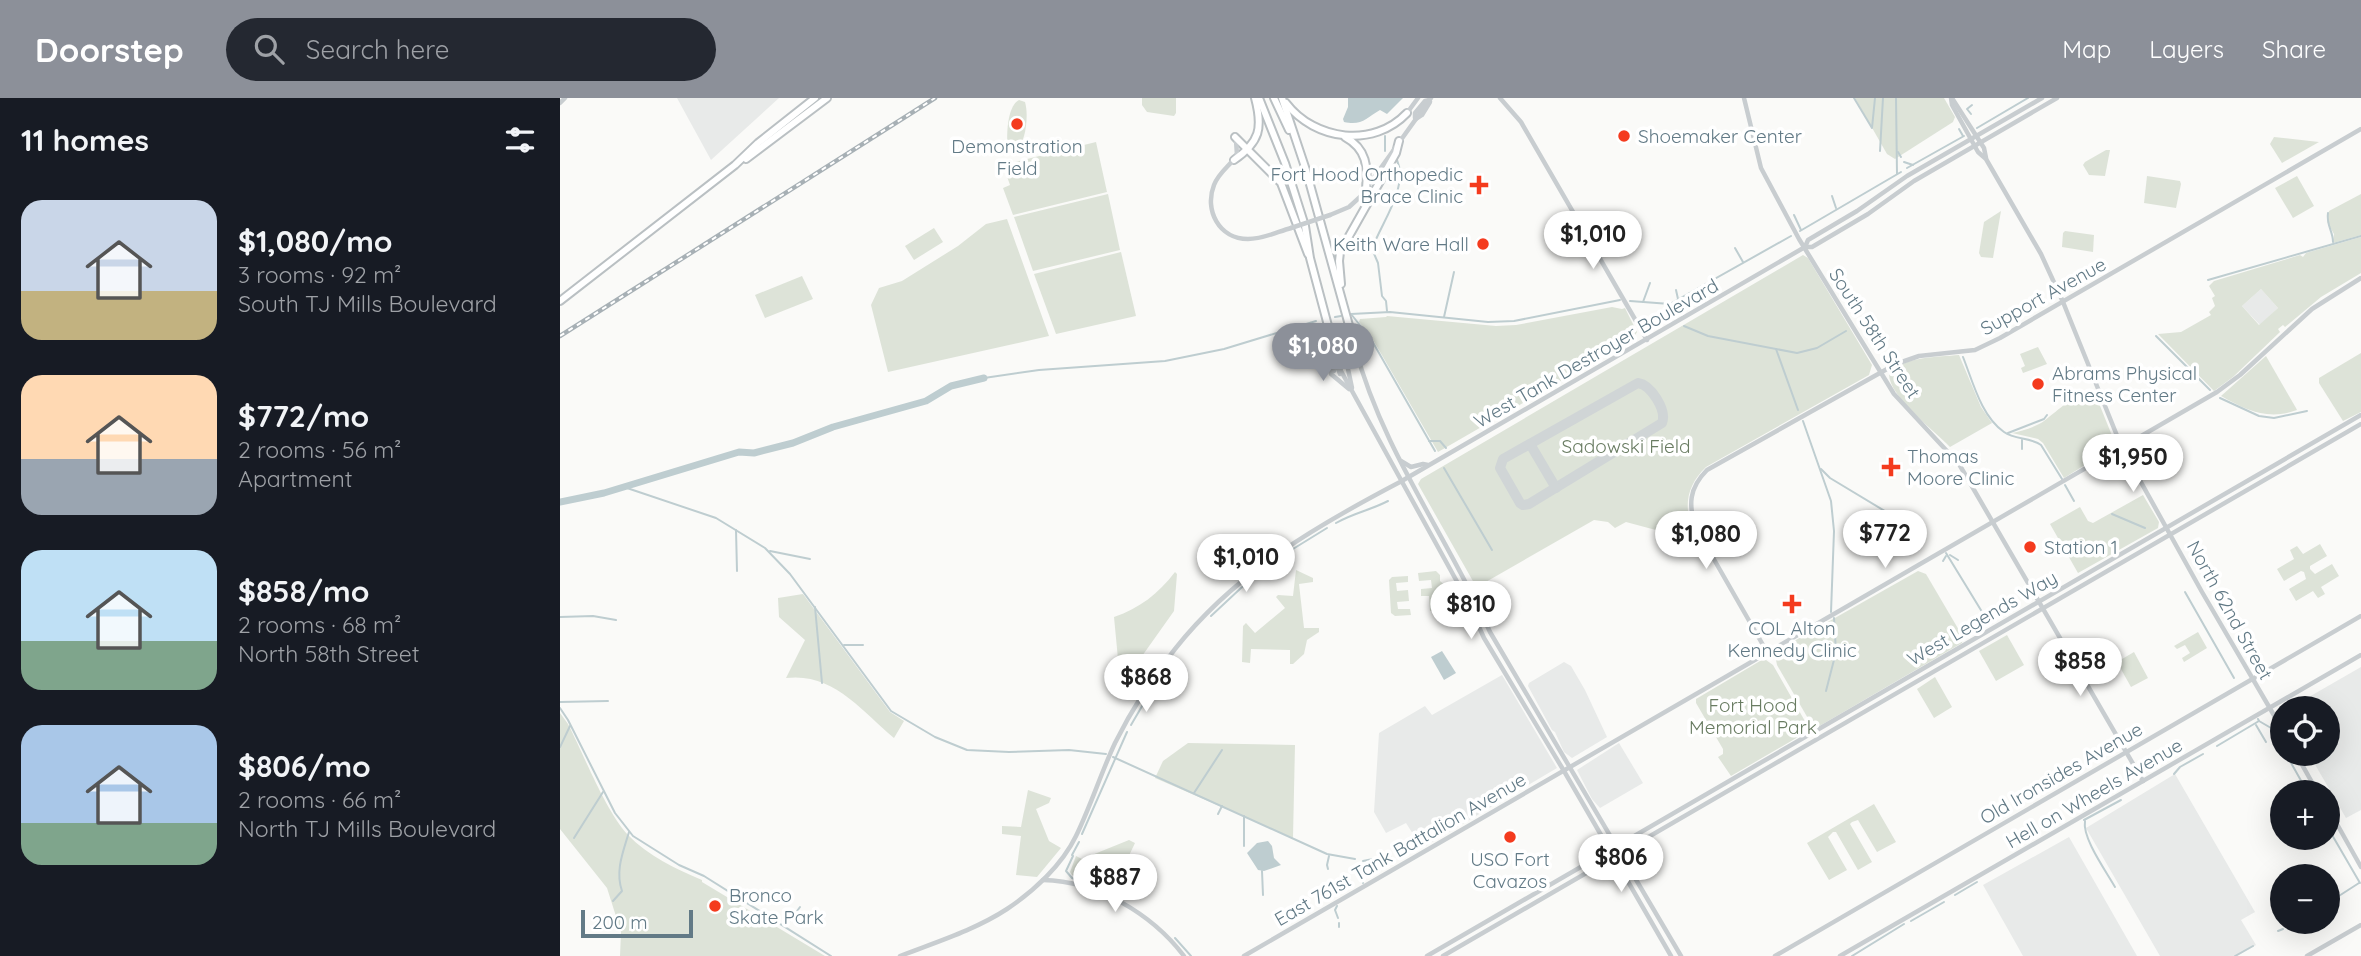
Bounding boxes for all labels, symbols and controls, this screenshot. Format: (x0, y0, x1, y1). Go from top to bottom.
search box (226, 18, 716, 81)
text: Doorstep (35, 29, 184, 70)
icon: search (250, 30, 288, 68)
text: Search here (306, 33, 449, 66)
text: Map (2062, 34, 2111, 64)
text: Layers (2149, 34, 2224, 64)
text: Share (2262, 34, 2326, 64)
marker: Demonstration Field (1009, 116, 1025, 132)
text: 11 homes (21, 121, 149, 159)
icon: filters (501, 121, 539, 159)
place label: Shoemaker Center (1638, 124, 1803, 148)
marker: Shoemaker Center (1616, 128, 1632, 144)
place label: Demonstration Field (951, 134, 1083, 180)
place label: Fort Hood Orthopedic Brace Clinic (1271, 162, 1463, 208)
marker: Fort Hood Orthopedic Brace Clinic (1469, 175, 1489, 195)
pin: $1,010 (1536, 212, 1650, 271)
text: $1,010 (1560, 219, 1626, 248)
text: $1,080/mo (238, 222, 393, 260)
icon: home (77, 228, 161, 312)
place label: Keith Ware Hall (1333, 232, 1469, 256)
marker: Keith Ware Hall (1475, 236, 1491, 252)
street label: Support Avenue (1976, 252, 2110, 340)
text: 3 rooms · 92 m² (238, 260, 401, 289)
street label: South 58th Street (1824, 263, 1926, 403)
street label: West Tank Destroyer Boulevard (1469, 273, 1723, 433)
text: South TJ Mills Boulevard (238, 289, 497, 318)
pin: $1,080 (1266, 324, 1380, 383)
text: $1,080 (1288, 331, 1358, 360)
place label: Abrams Physical Fitness Center (2052, 361, 2197, 407)
marker: Abrams Physical Fitness Center (2030, 376, 2046, 392)
text: $772/mo (238, 397, 369, 435)
icon: home (77, 403, 161, 487)
park label: Sadowski Field (1562, 434, 1690, 458)
pin: $1,950 (2076, 434, 2190, 494)
text: 2 rooms · 56 m² (238, 435, 401, 464)
text: $1,950 (2098, 442, 2168, 471)
place label: Thomas Moore Clinic (1907, 444, 2014, 490)
marker: Thomas Moore Clinic (1881, 457, 1901, 477)
text: Apartment (238, 464, 352, 493)
pin: $772 (1844, 510, 1926, 570)
pin: $1,080 (1649, 512, 1763, 571)
text: $772 (1859, 518, 1911, 547)
text: $1,080 (1671, 519, 1741, 548)
pin: $1,010 (1189, 534, 1303, 594)
place label: Station 1 (2044, 535, 2118, 559)
street label: North 62nd Street (2182, 536, 2278, 684)
marker: Station 1 (2022, 539, 2038, 555)
text: $1,010 (1213, 542, 1279, 571)
street label: West Legends Way (1903, 565, 2061, 671)
text: $858/mo (238, 572, 370, 610)
icon: home (77, 578, 161, 662)
pin: $810 (1430, 582, 1512, 641)
text: $810 (1446, 589, 1496, 618)
marker: COL Alton Kennedy Clinic (1782, 594, 1802, 614)
text: 2 rooms · 68 m² (238, 610, 401, 639)
place label: COL Alton Kennedy Clinic (1727, 616, 1857, 662)
pin: $858 (2039, 638, 2121, 698)
text: North 58th Street (238, 639, 420, 668)
text: $858 (2054, 646, 2106, 675)
pin: $868 (1105, 654, 1187, 714)
text: $868 (1120, 662, 1172, 691)
park label: Fort Hood Memorial Park (1689, 693, 1817, 739)
map controls (2270, 696, 2340, 934)
button: locate (2270, 696, 2340, 766)
street label: Old Ironsides Avenue (1975, 717, 2147, 829)
street label: Hell on Wheels Avenue (2001, 733, 2187, 853)
text: $806/mo (238, 747, 371, 785)
icon: home (77, 753, 161, 837)
street label: East 761st Tank Battalion Avenue (1270, 767, 1530, 931)
button: + (2270, 780, 2340, 850)
text: 2 rooms · 66 m² (238, 785, 401, 814)
text: North TJ Mills Boulevard (238, 814, 496, 843)
marker: USO Fort Cavazos (1502, 829, 1518, 845)
pin: $806 (1580, 834, 1662, 894)
text: $806 (1594, 842, 1648, 871)
place label: USO Fort Cavazos (1470, 847, 1550, 893)
pin: $887 (1074, 854, 1156, 914)
text: $887 (1089, 862, 1141, 891)
button: − (2270, 864, 2340, 934)
place label: Bronco Skate Park (729, 883, 824, 929)
marker: Bronco Skate Park (707, 898, 723, 914)
scale bar (581, 907, 693, 939)
text: 200 m (592, 910, 648, 934)

